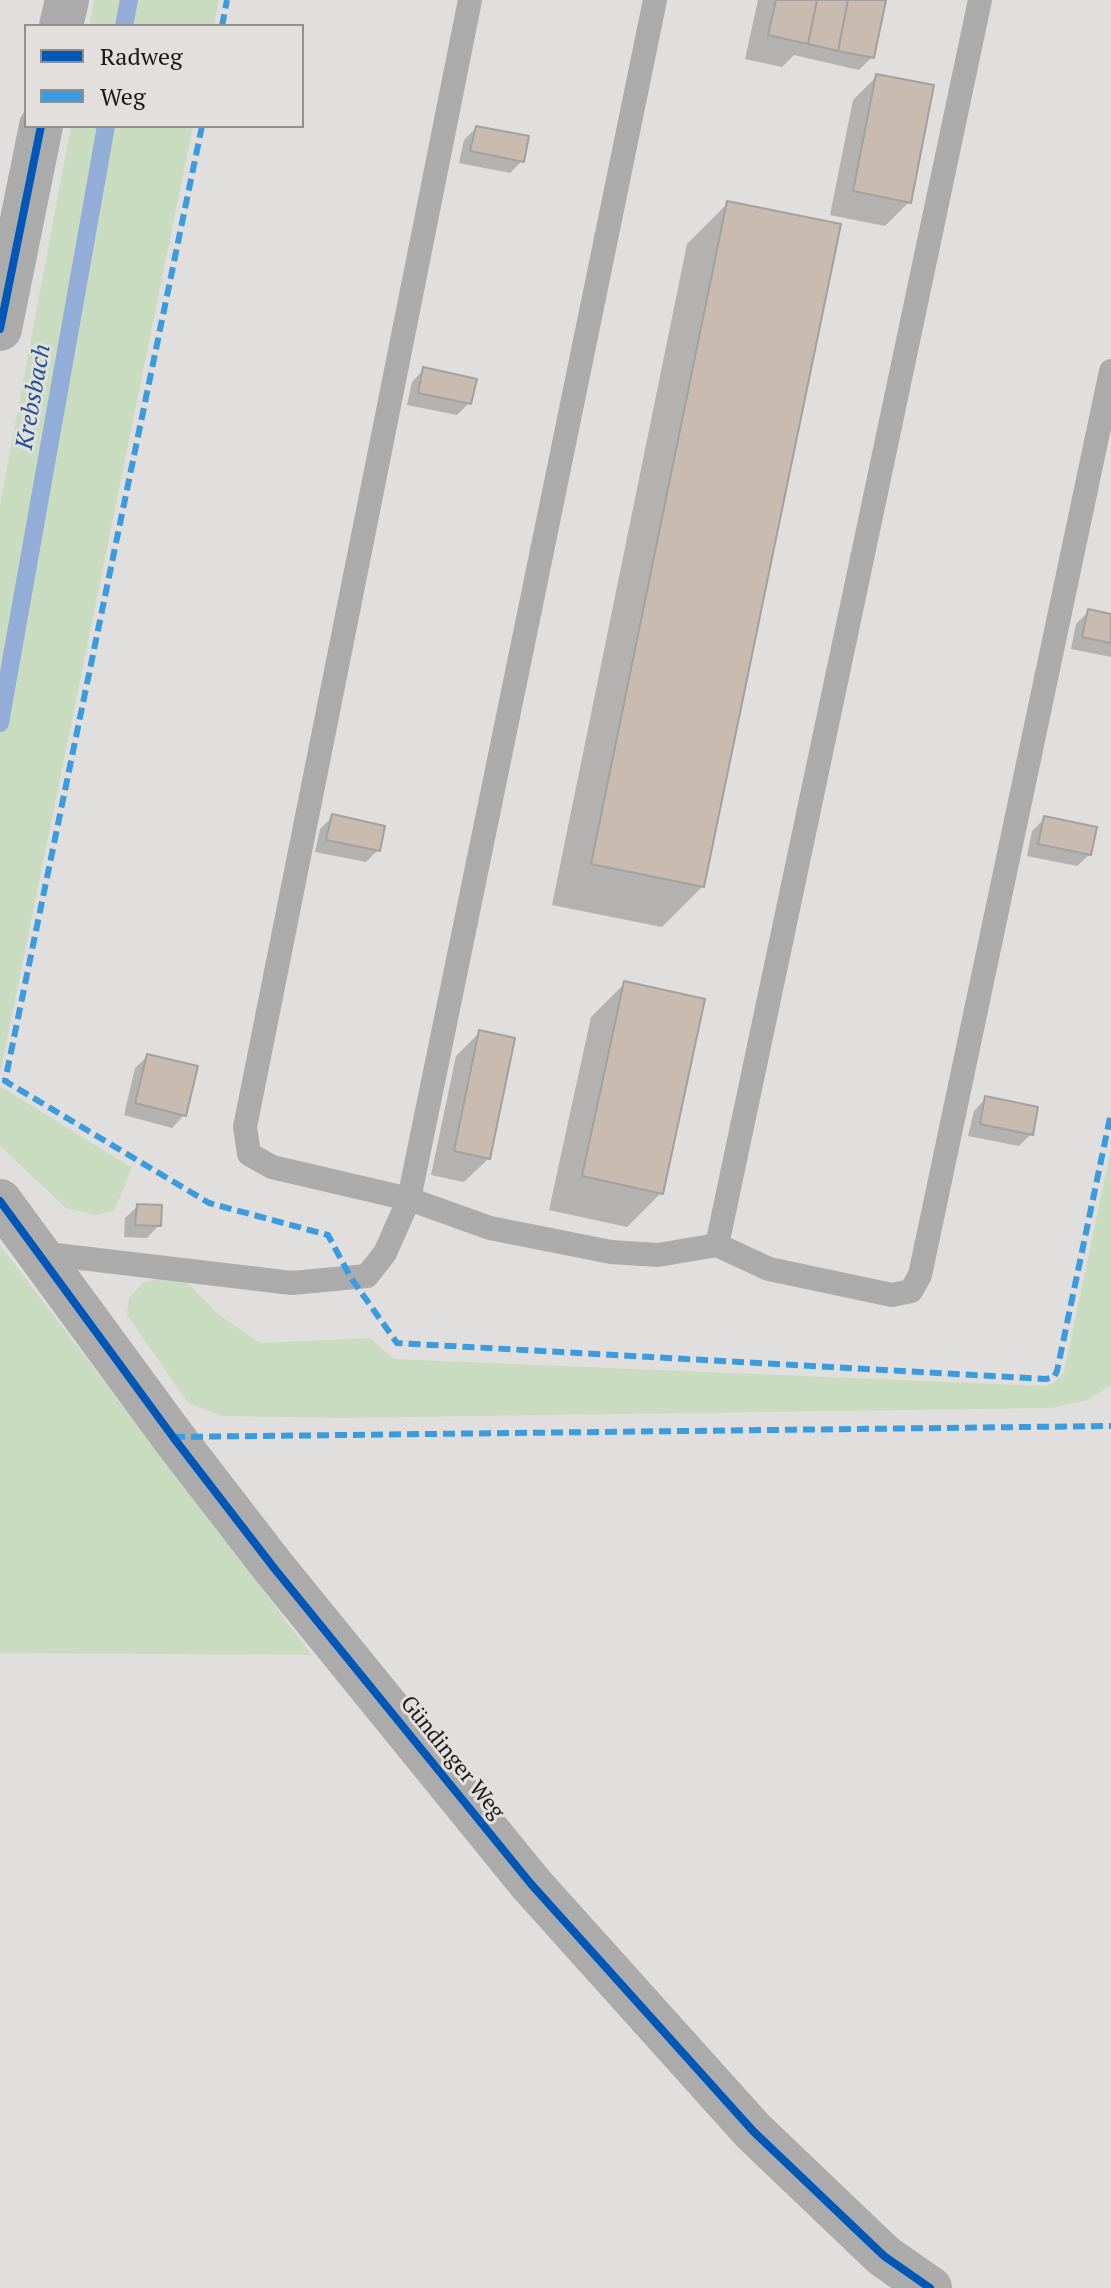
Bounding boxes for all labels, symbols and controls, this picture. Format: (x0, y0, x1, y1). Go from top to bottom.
legend (24, 24, 304, 128)
text: Radweg (100, 40, 183, 72)
text: Weg (100, 80, 146, 112)
water label: Krebsbach (11, 342, 57, 452)
street label: Gündinger Weg (394, 1691, 510, 1825)

